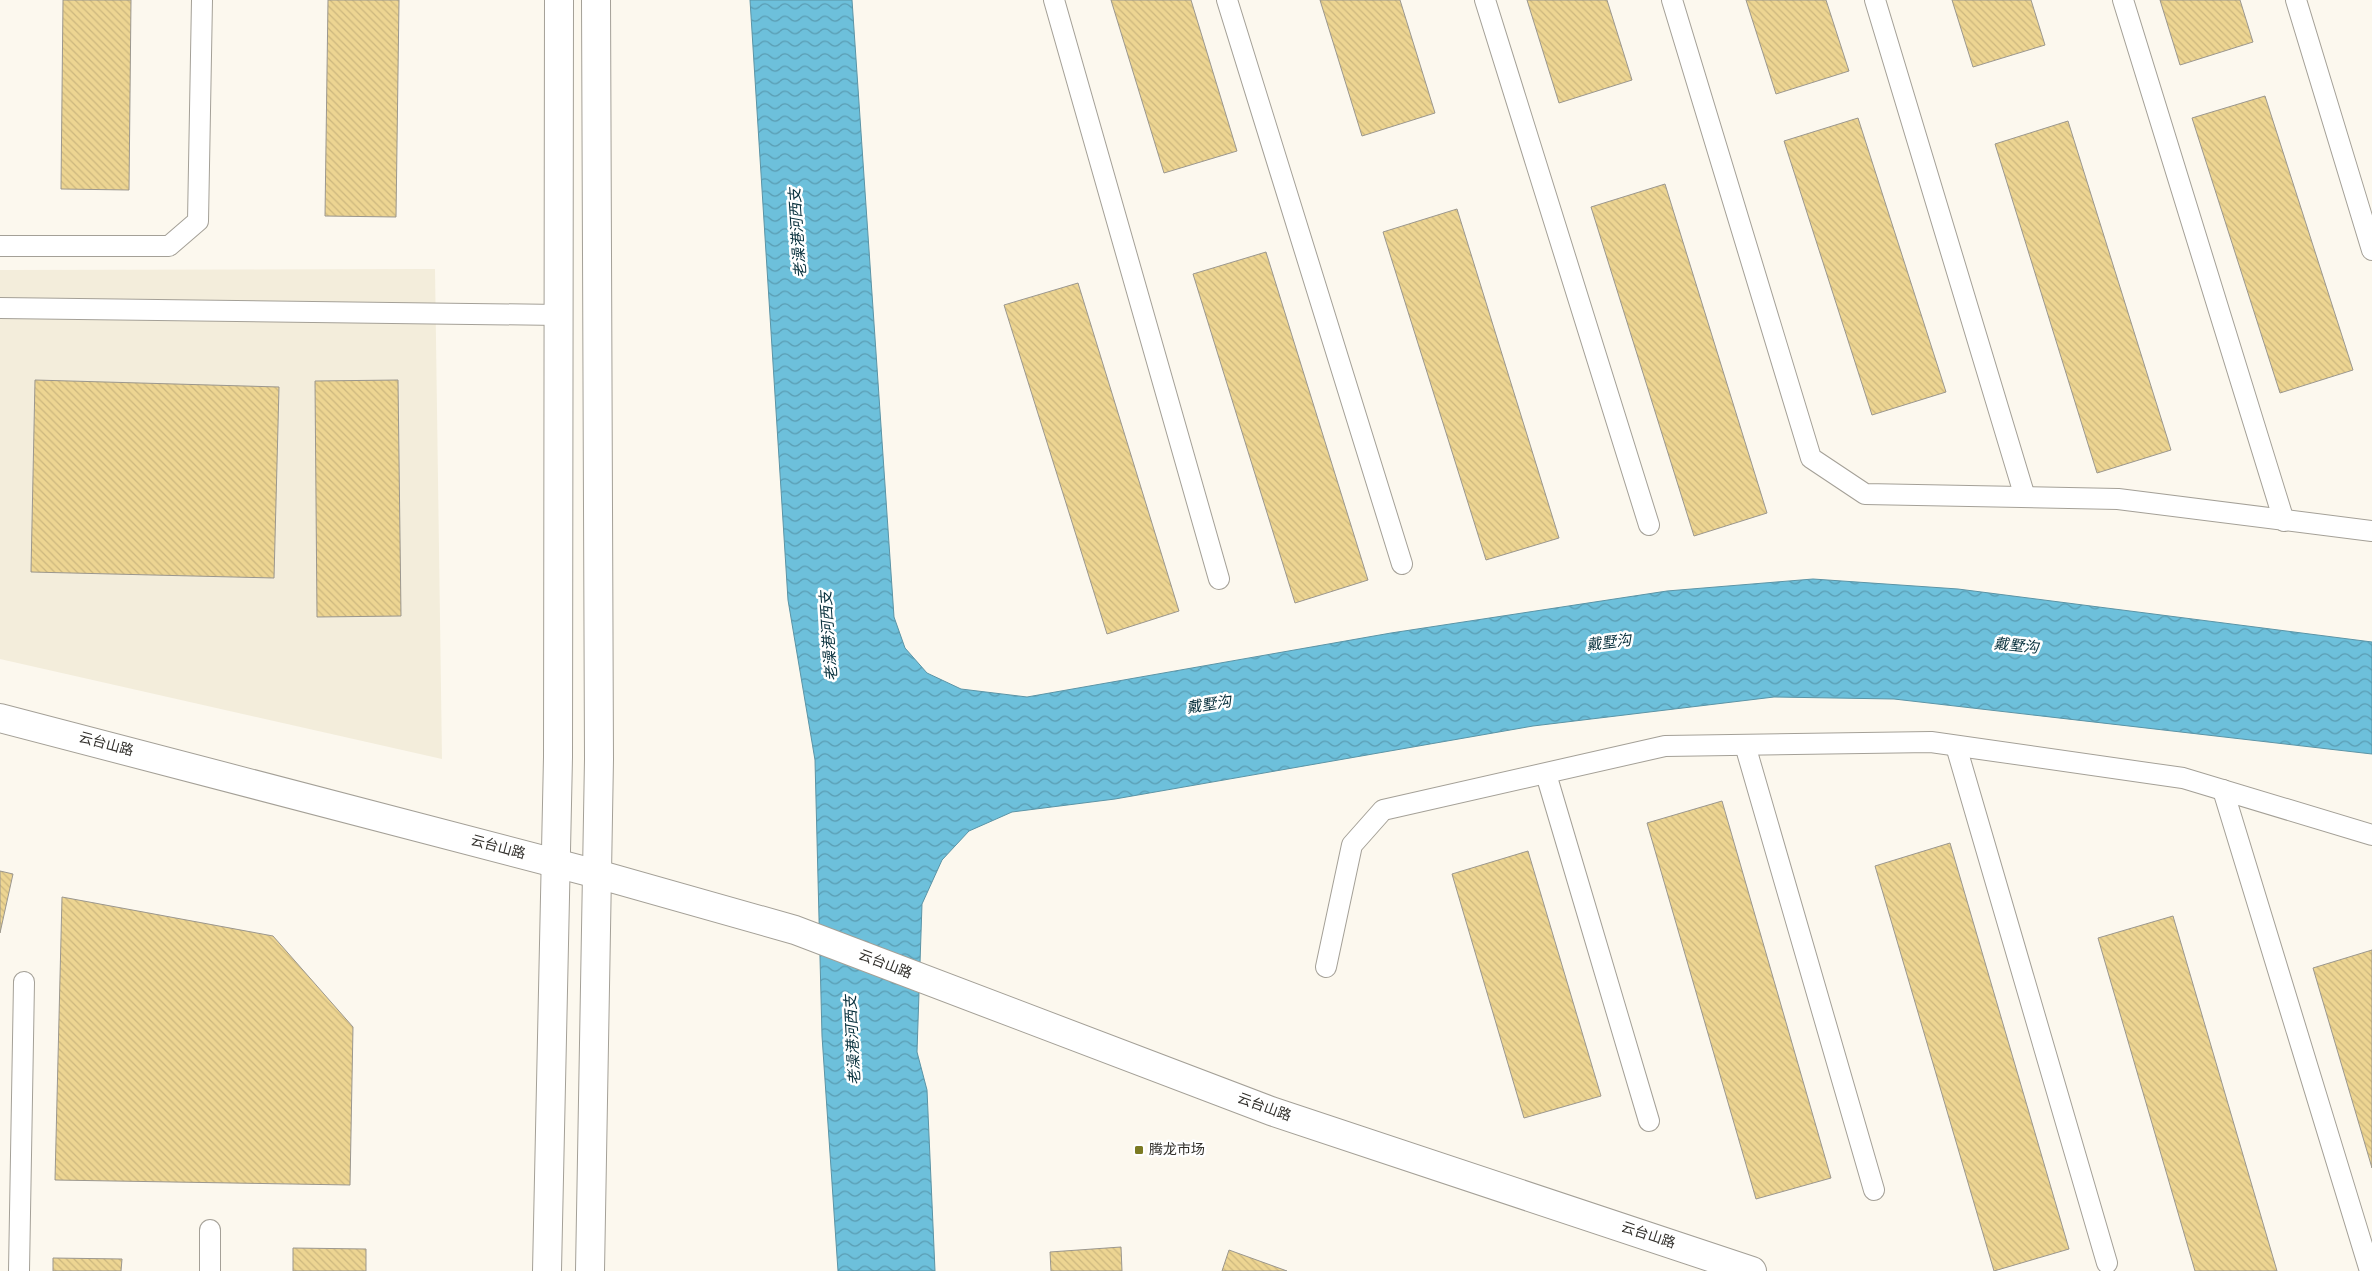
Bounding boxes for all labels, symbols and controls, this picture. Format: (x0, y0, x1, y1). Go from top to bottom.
water label: 老澡港河西支 (786, 185, 812, 279)
water label: 老澡港河西支 (817, 588, 843, 682)
water label: 戴墅沟 (1586, 632, 1634, 656)
water label: 戴墅沟 (1993, 635, 2041, 659)
water label: 戴墅沟 (1185, 693, 1235, 719)
street label: 云台山路 (77, 730, 135, 760)
street label: 云台山路 (469, 833, 527, 863)
street label: 云台山路 (856, 947, 914, 983)
water label: 老澡港河西支 (842, 993, 866, 1085)
street label: 云台山路 (1235, 1090, 1293, 1126)
place label: 腾龙市场 (1149, 1141, 1205, 1159)
marker: 腾龙市场 (1133, 1144, 1145, 1156)
street label: 云台山路 (1619, 1219, 1677, 1253)

